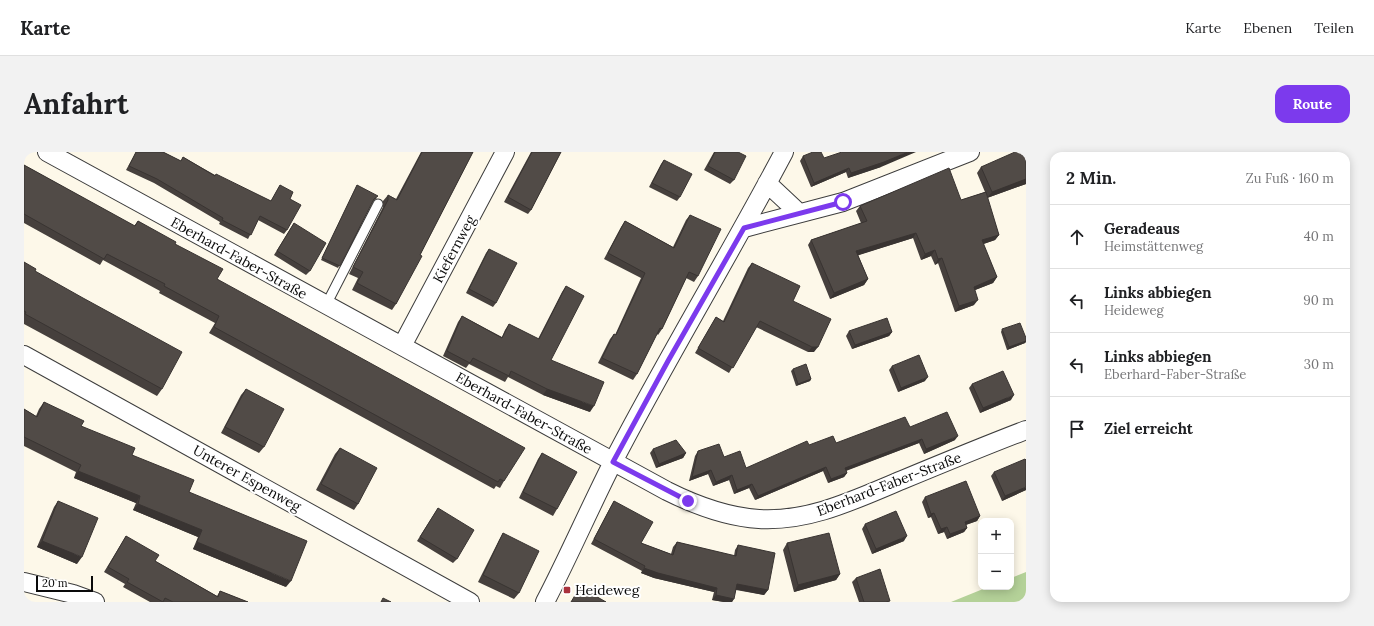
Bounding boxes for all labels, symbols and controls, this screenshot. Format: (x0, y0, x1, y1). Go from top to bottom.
text: Karte (20, 16, 71, 40)
text: Karte (1185, 19, 1221, 37)
text: Ebenen (1243, 19, 1292, 37)
text: Teilen (1314, 19, 1354, 37)
button: Route (1275, 85, 1350, 123)
text: Anfahrt (24, 86, 128, 122)
text: 2 Min. (1066, 167, 1116, 189)
text: Zu Fuß · 160 m (1246, 170, 1334, 187)
route start (834, 193, 852, 211)
street label: Kiefernweg (429, 212, 479, 286)
street label: Eberhard-Faber-Straße (168, 213, 311, 303)
text: Geradeaus (1104, 219, 1180, 238)
icon: ahead (1066, 226, 1088, 248)
text: 40 m (1304, 228, 1334, 245)
text: Heimstättenweg (1104, 238, 1203, 255)
text: Links abbiegen (1104, 283, 1212, 302)
icon: left (1066, 290, 1088, 312)
text: 90 m (1303, 292, 1334, 309)
text: Heideweg (1104, 302, 1164, 319)
text: Links abbiegen (1104, 347, 1212, 366)
icon: left (1066, 354, 1088, 376)
text: 30 m (1304, 356, 1334, 373)
text: Eberhard-Faber-Straße (1104, 366, 1246, 383)
street label: Eberhard-Faber-Straße (453, 368, 596, 458)
icon: arrive (1066, 418, 1088, 440)
text: Ziel erreicht (1104, 419, 1193, 438)
street label: Unterer Espenweg (190, 441, 304, 515)
street label: Eberhard-Faber-Straße (814, 448, 964, 520)
route end (679, 492, 697, 510)
map controls (978, 518, 1014, 590)
button: + (978, 518, 1014, 554)
button: − (978, 554, 1014, 590)
scale bar (36, 574, 93, 593)
text: 20 m (42, 576, 67, 590)
place label: Heideweg (575, 581, 640, 599)
marker: Heideweg (562, 585, 572, 595)

